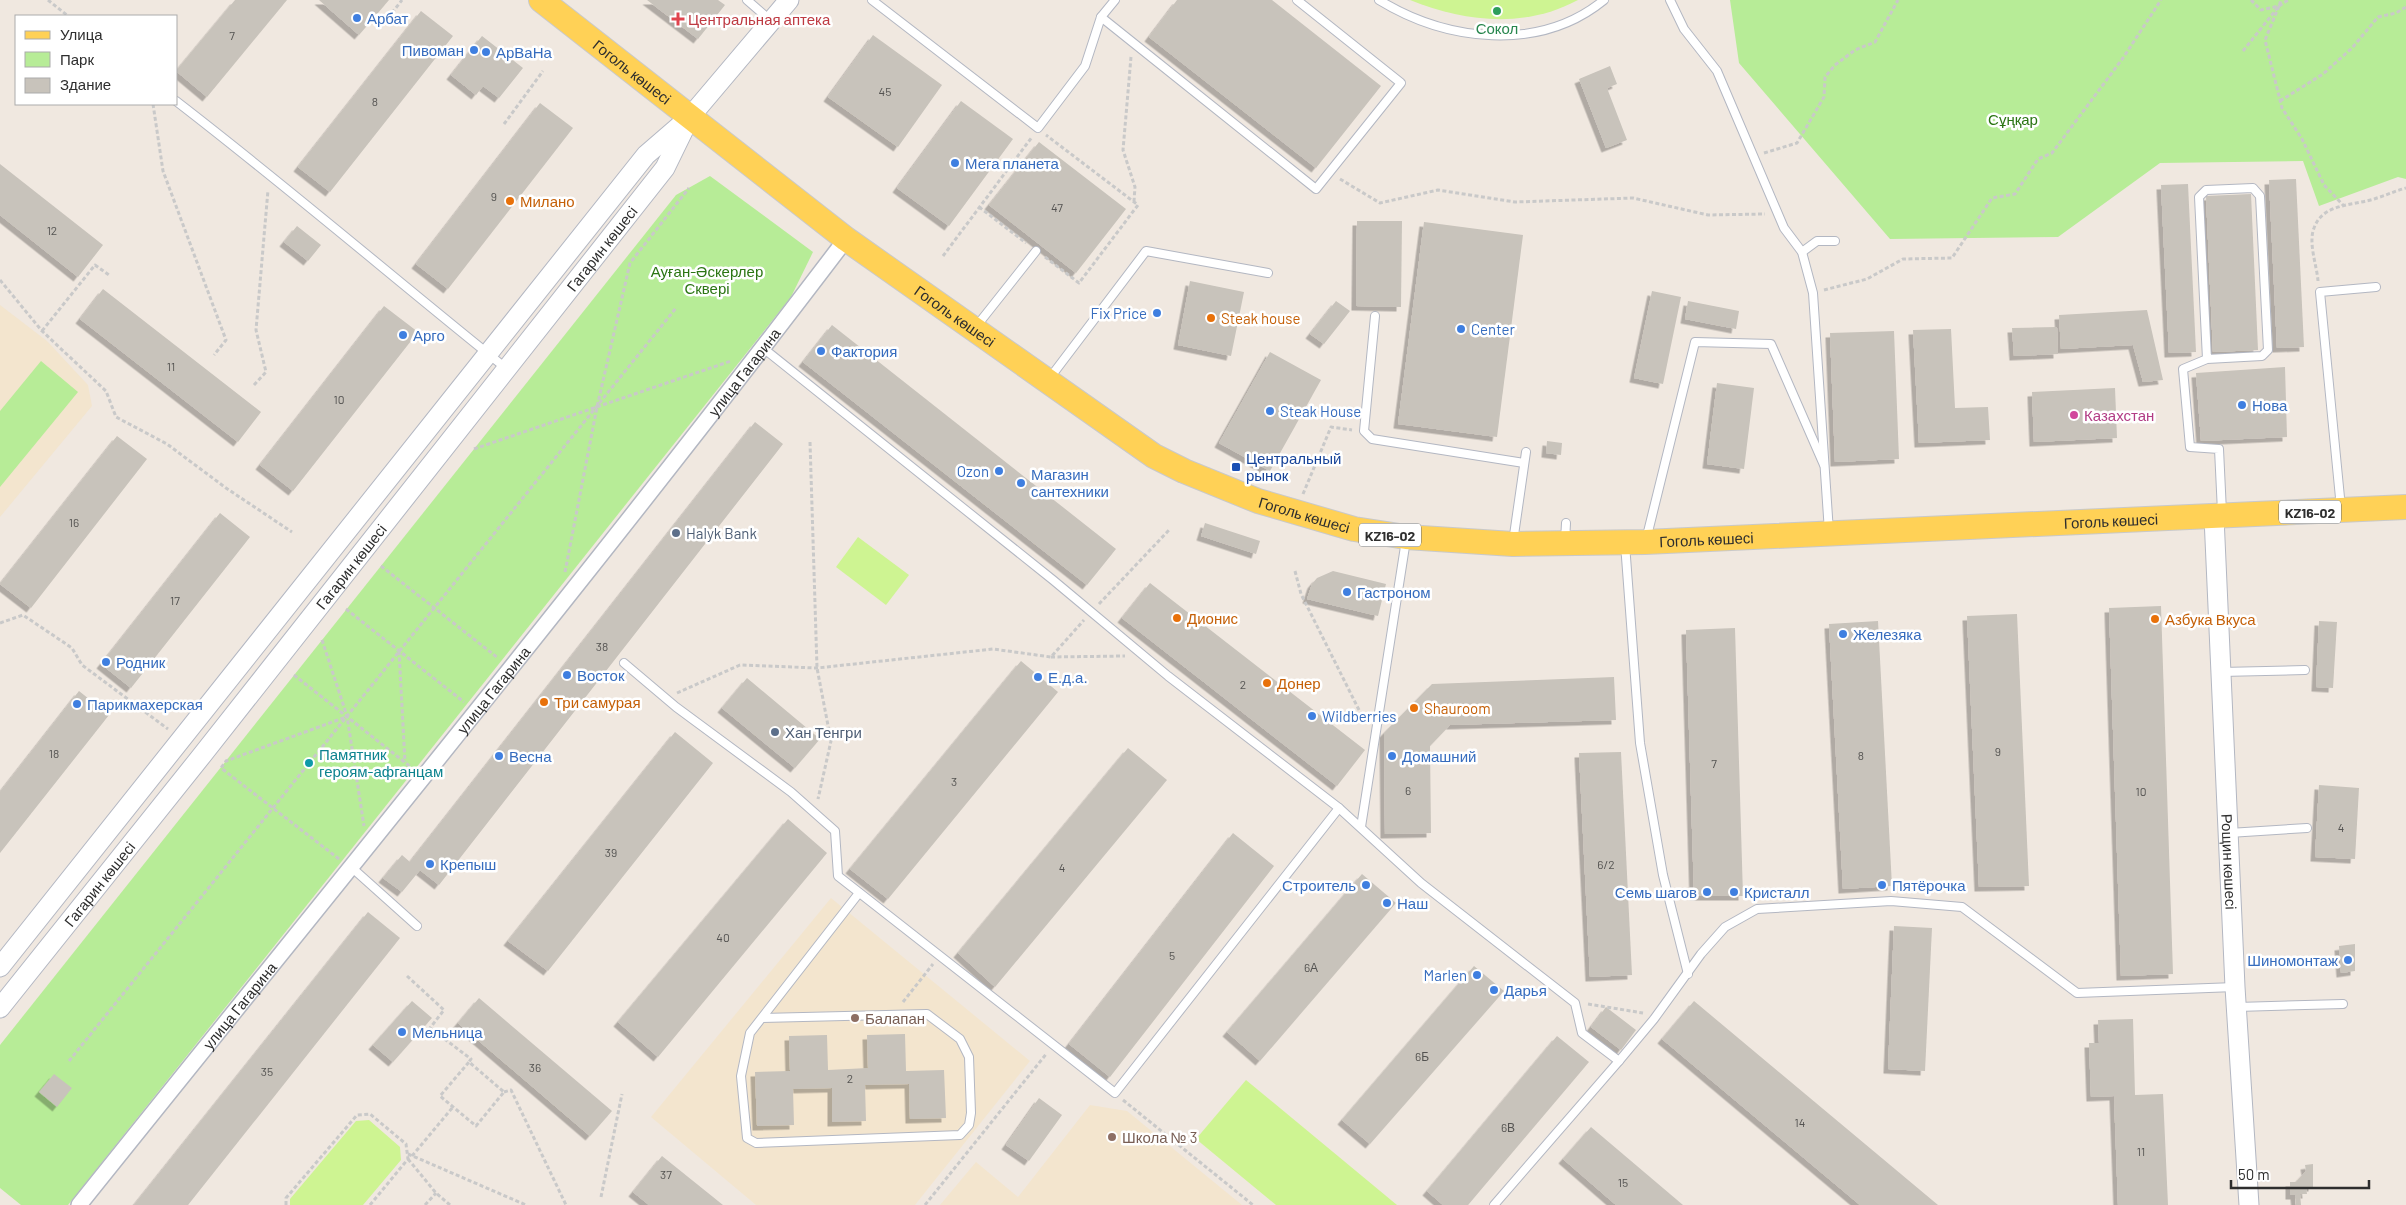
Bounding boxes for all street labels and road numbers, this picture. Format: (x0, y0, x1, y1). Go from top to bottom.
street label: Гоголь көшесі (590, 35, 675, 108)
street label: Гагарин көшесі (563, 202, 641, 295)
street label: Гоголь көшесі (911, 281, 999, 350)
street label: улица Гагарина (704, 324, 784, 420)
street label: Гоголь көшесі (1257, 493, 1352, 536)
road number: KZ16-02 (2279, 501, 2341, 524)
street label: Гоголь көшесі (2063, 509, 2159, 532)
street label: Гагарин көшесі (312, 520, 390, 613)
road number: KZ16-02 (1359, 524, 1421, 546)
street label: Гоголь көшесі (1659, 528, 1754, 550)
street label: улица Гагарина (453, 642, 534, 737)
street label: Рощин көшесі (2218, 813, 2241, 910)
street label: Гагарин көшесі (60, 838, 139, 930)
street label: улица Гагарина (199, 958, 280, 1053)

